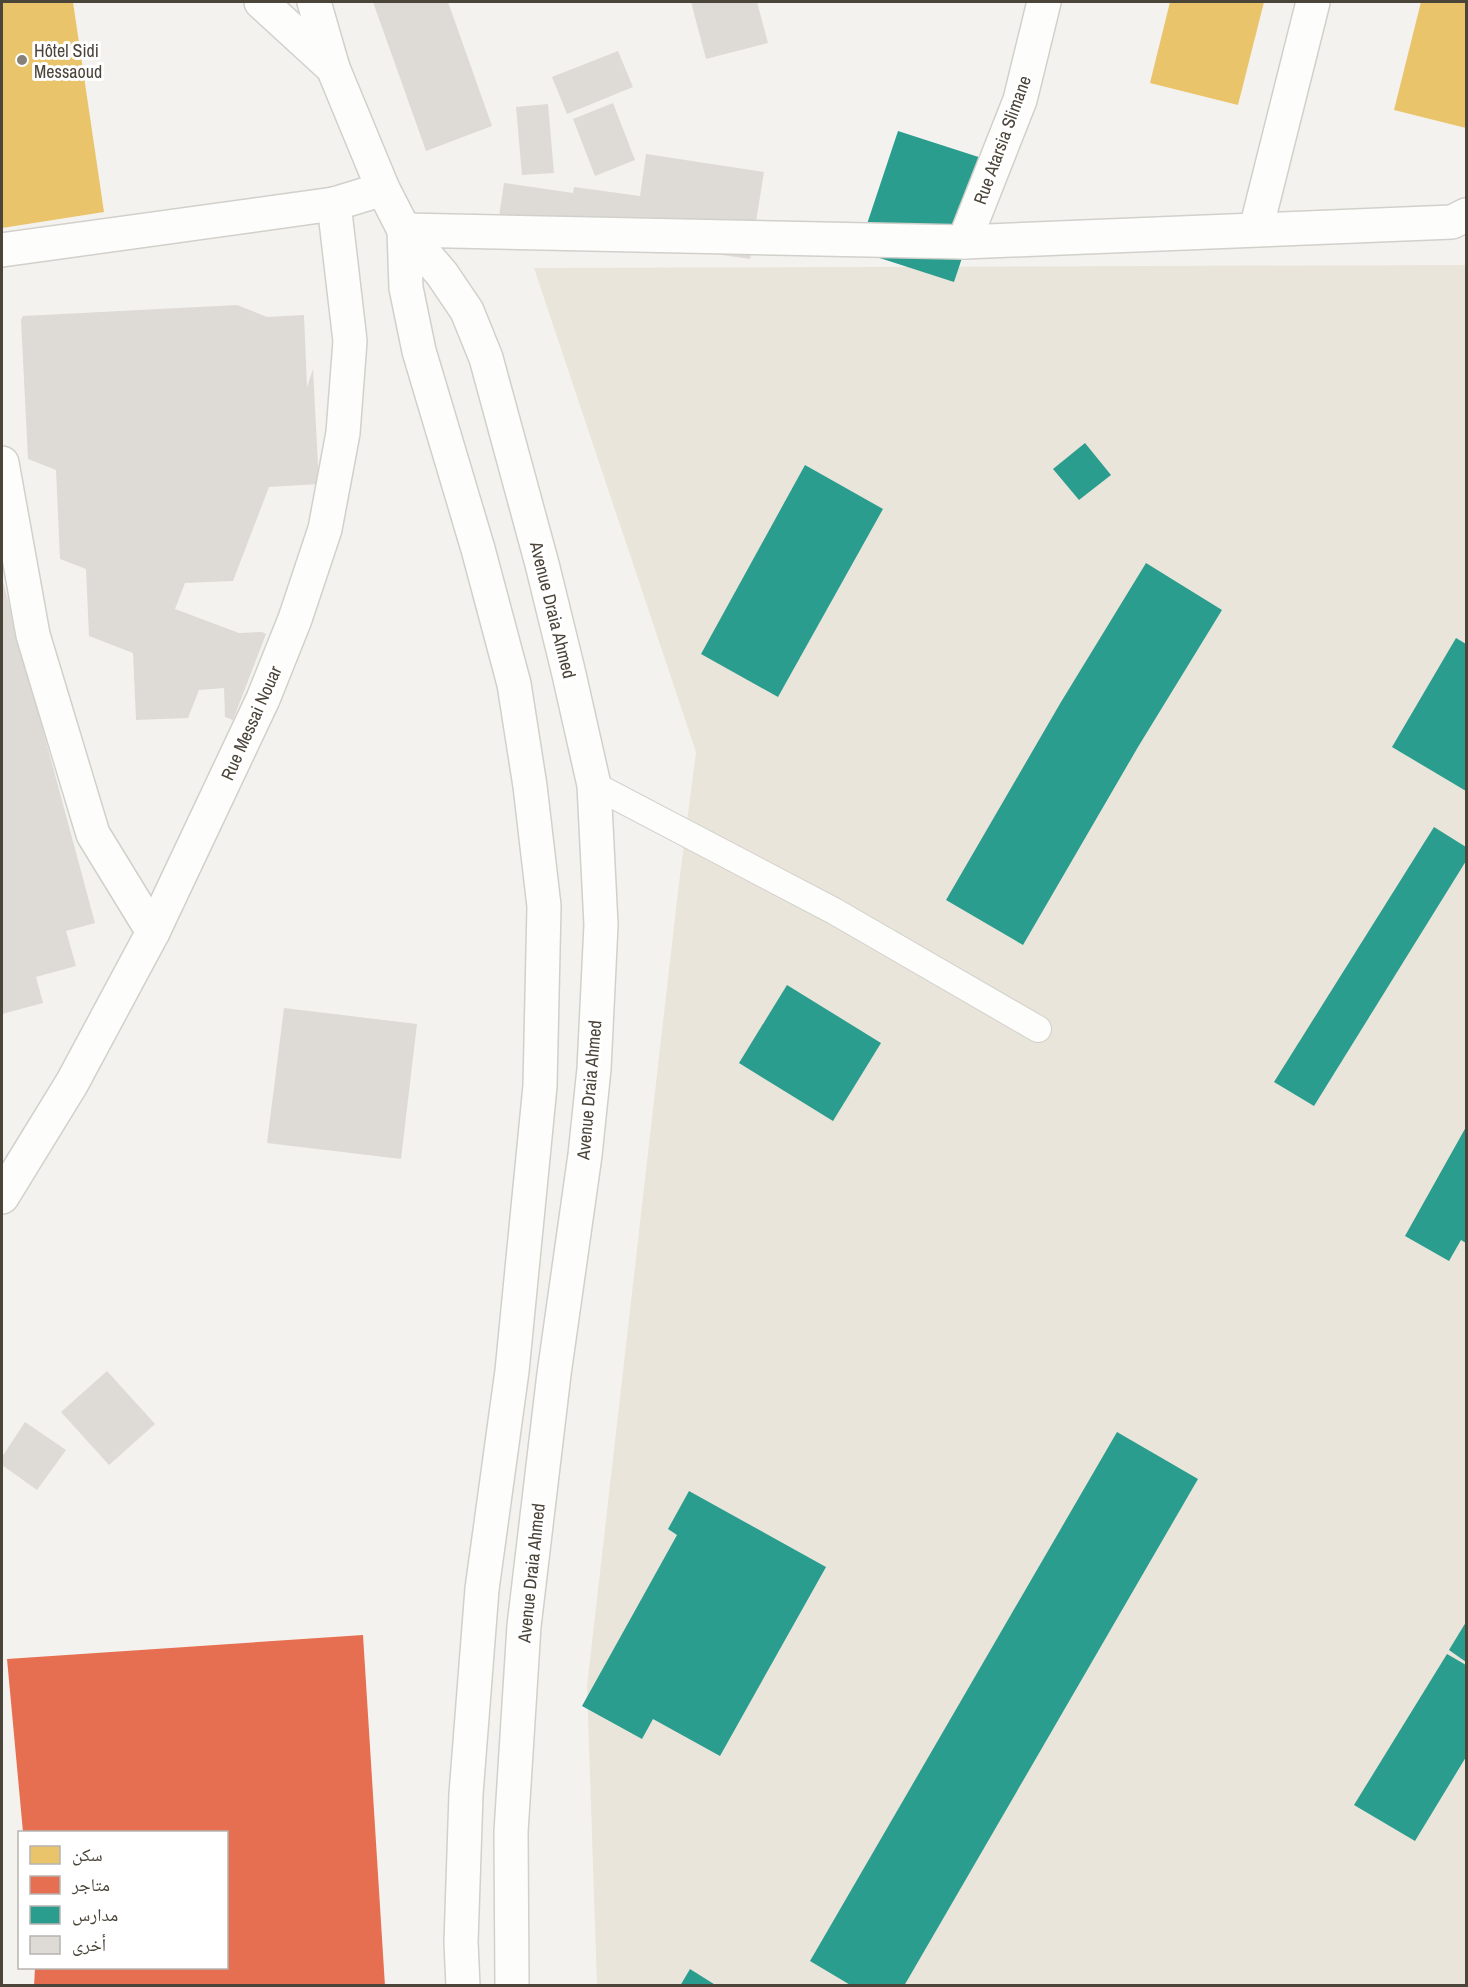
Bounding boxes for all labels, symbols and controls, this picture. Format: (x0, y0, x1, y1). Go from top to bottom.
place label: Hôtel Sidi Messaoud (34, 38, 102, 84)
marker: Hôtel Sidi Messaoud (15, 53, 29, 67)
street label: Rue Atarsia Slimane (967, 72, 1037, 208)
street label: Avenue Draia Ahmed (524, 538, 582, 681)
street label: Rue Messai Nouar (215, 662, 287, 784)
street label: Avenue Draia Ahmed (570, 1019, 608, 1162)
street label: Avenue Draia Ahmed (511, 1502, 551, 1645)
legend (18, 1831, 228, 1969)
text: سكن (72, 1842, 103, 1867)
text: متاجر (71, 1872, 110, 1897)
text: مدارس (72, 1902, 118, 1927)
text: أخرى (72, 1932, 106, 1957)

